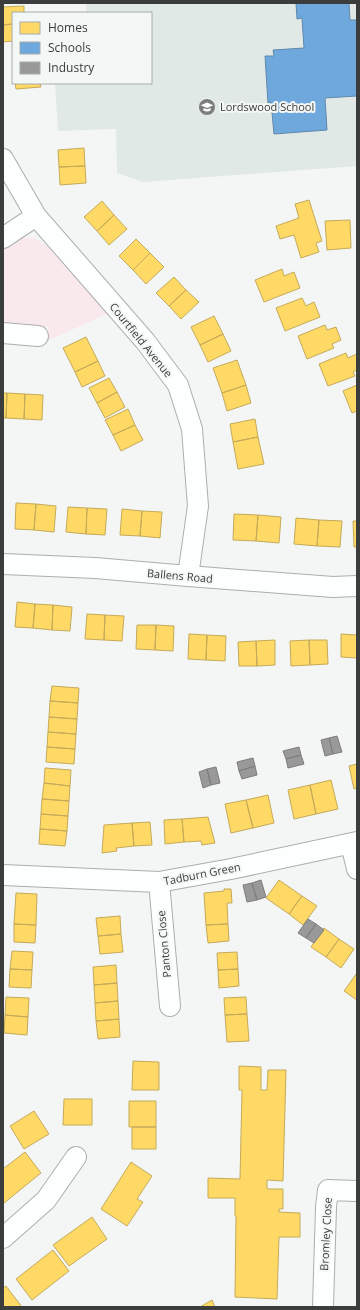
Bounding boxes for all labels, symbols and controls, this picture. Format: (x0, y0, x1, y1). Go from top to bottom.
legend (12, 12, 152, 84)
text: Homes (48, 19, 88, 36)
text: Schools (48, 39, 91, 56)
text: Industry (48, 59, 95, 76)
school or university icon: Lordswood School (197, 97, 217, 117)
place label: Lordswood School (220, 99, 314, 114)
street label: Courtfield Avenue (107, 299, 176, 380)
street label: Ballens Road (146, 565, 214, 586)
street label: Tadburn Green (162, 859, 242, 888)
street label: Panton Close (153, 910, 174, 978)
street label: Bromley Close (316, 1197, 335, 1271)

